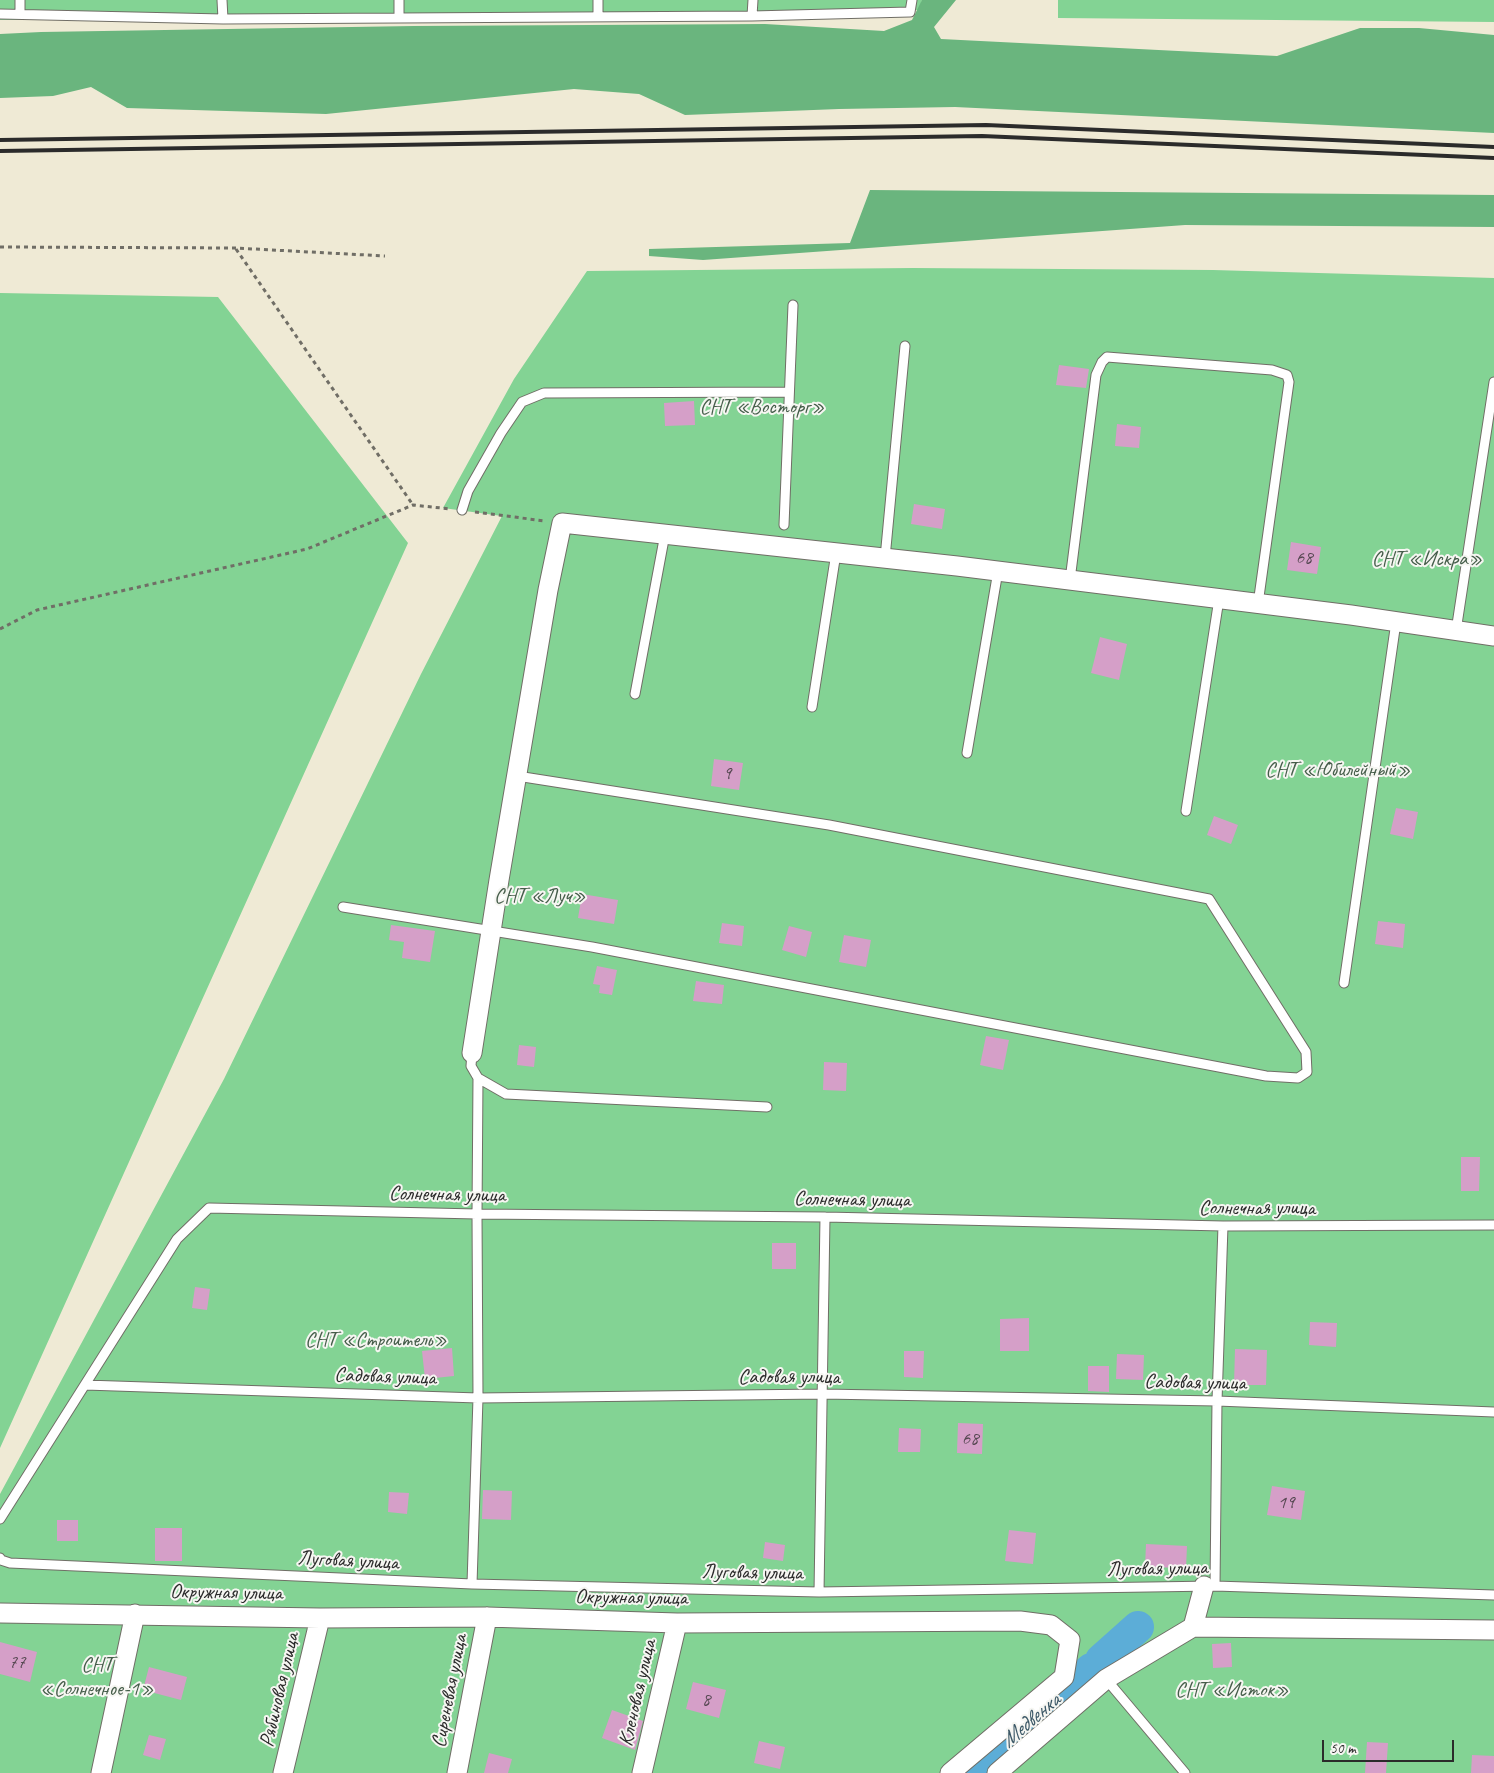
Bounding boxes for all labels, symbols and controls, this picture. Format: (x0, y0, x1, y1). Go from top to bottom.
park label: СНТ «Восторг» (699, 394, 825, 420)
park label: СНТ «Искра» (1372, 546, 1482, 572)
house number: 68 (1295, 547, 1313, 569)
park label: СНТ «Юбилейный» (1265, 757, 1411, 783)
house number: 9 (723, 763, 731, 785)
park label: СНТ «Луч» (494, 883, 586, 909)
street label: Солнечная улица (389, 1181, 505, 1209)
street label: Солнечная улица (794, 1186, 910, 1214)
street label: Солнечная улица (1199, 1195, 1315, 1221)
park label: СНТ «Строитель» (305, 1327, 447, 1353)
street label: Садовая улица (334, 1363, 436, 1391)
street label: Садовая улица (738, 1364, 840, 1390)
street label: Садовая улица (1144, 1370, 1246, 1396)
house number: 68 (961, 1428, 979, 1450)
house number: 19 (1277, 1492, 1295, 1514)
street label: Луговая улица (297, 1546, 399, 1576)
street label: Луговая улица (1106, 1556, 1208, 1582)
street label: Луговая улица (701, 1560, 803, 1586)
street label: Окружная улица (170, 1579, 282, 1607)
street label: Окружная улица (575, 1584, 687, 1612)
street label: Рябиновая улица (255, 1630, 305, 1750)
street label: Сиреневая улица (427, 1632, 473, 1750)
street label: Кленовая улица (614, 1637, 662, 1749)
house number: 77 (8, 1652, 26, 1674)
park label: СНТ «Солнечное-1» (40, 1652, 154, 1702)
park label: СНТ «Исток» (1175, 1677, 1289, 1703)
water label: Медвенка (996, 1688, 1066, 1754)
house number: 8 (702, 1689, 710, 1711)
scale bar (1324, 1730, 1456, 1762)
text: 50 m (1330, 1739, 1356, 1758)

